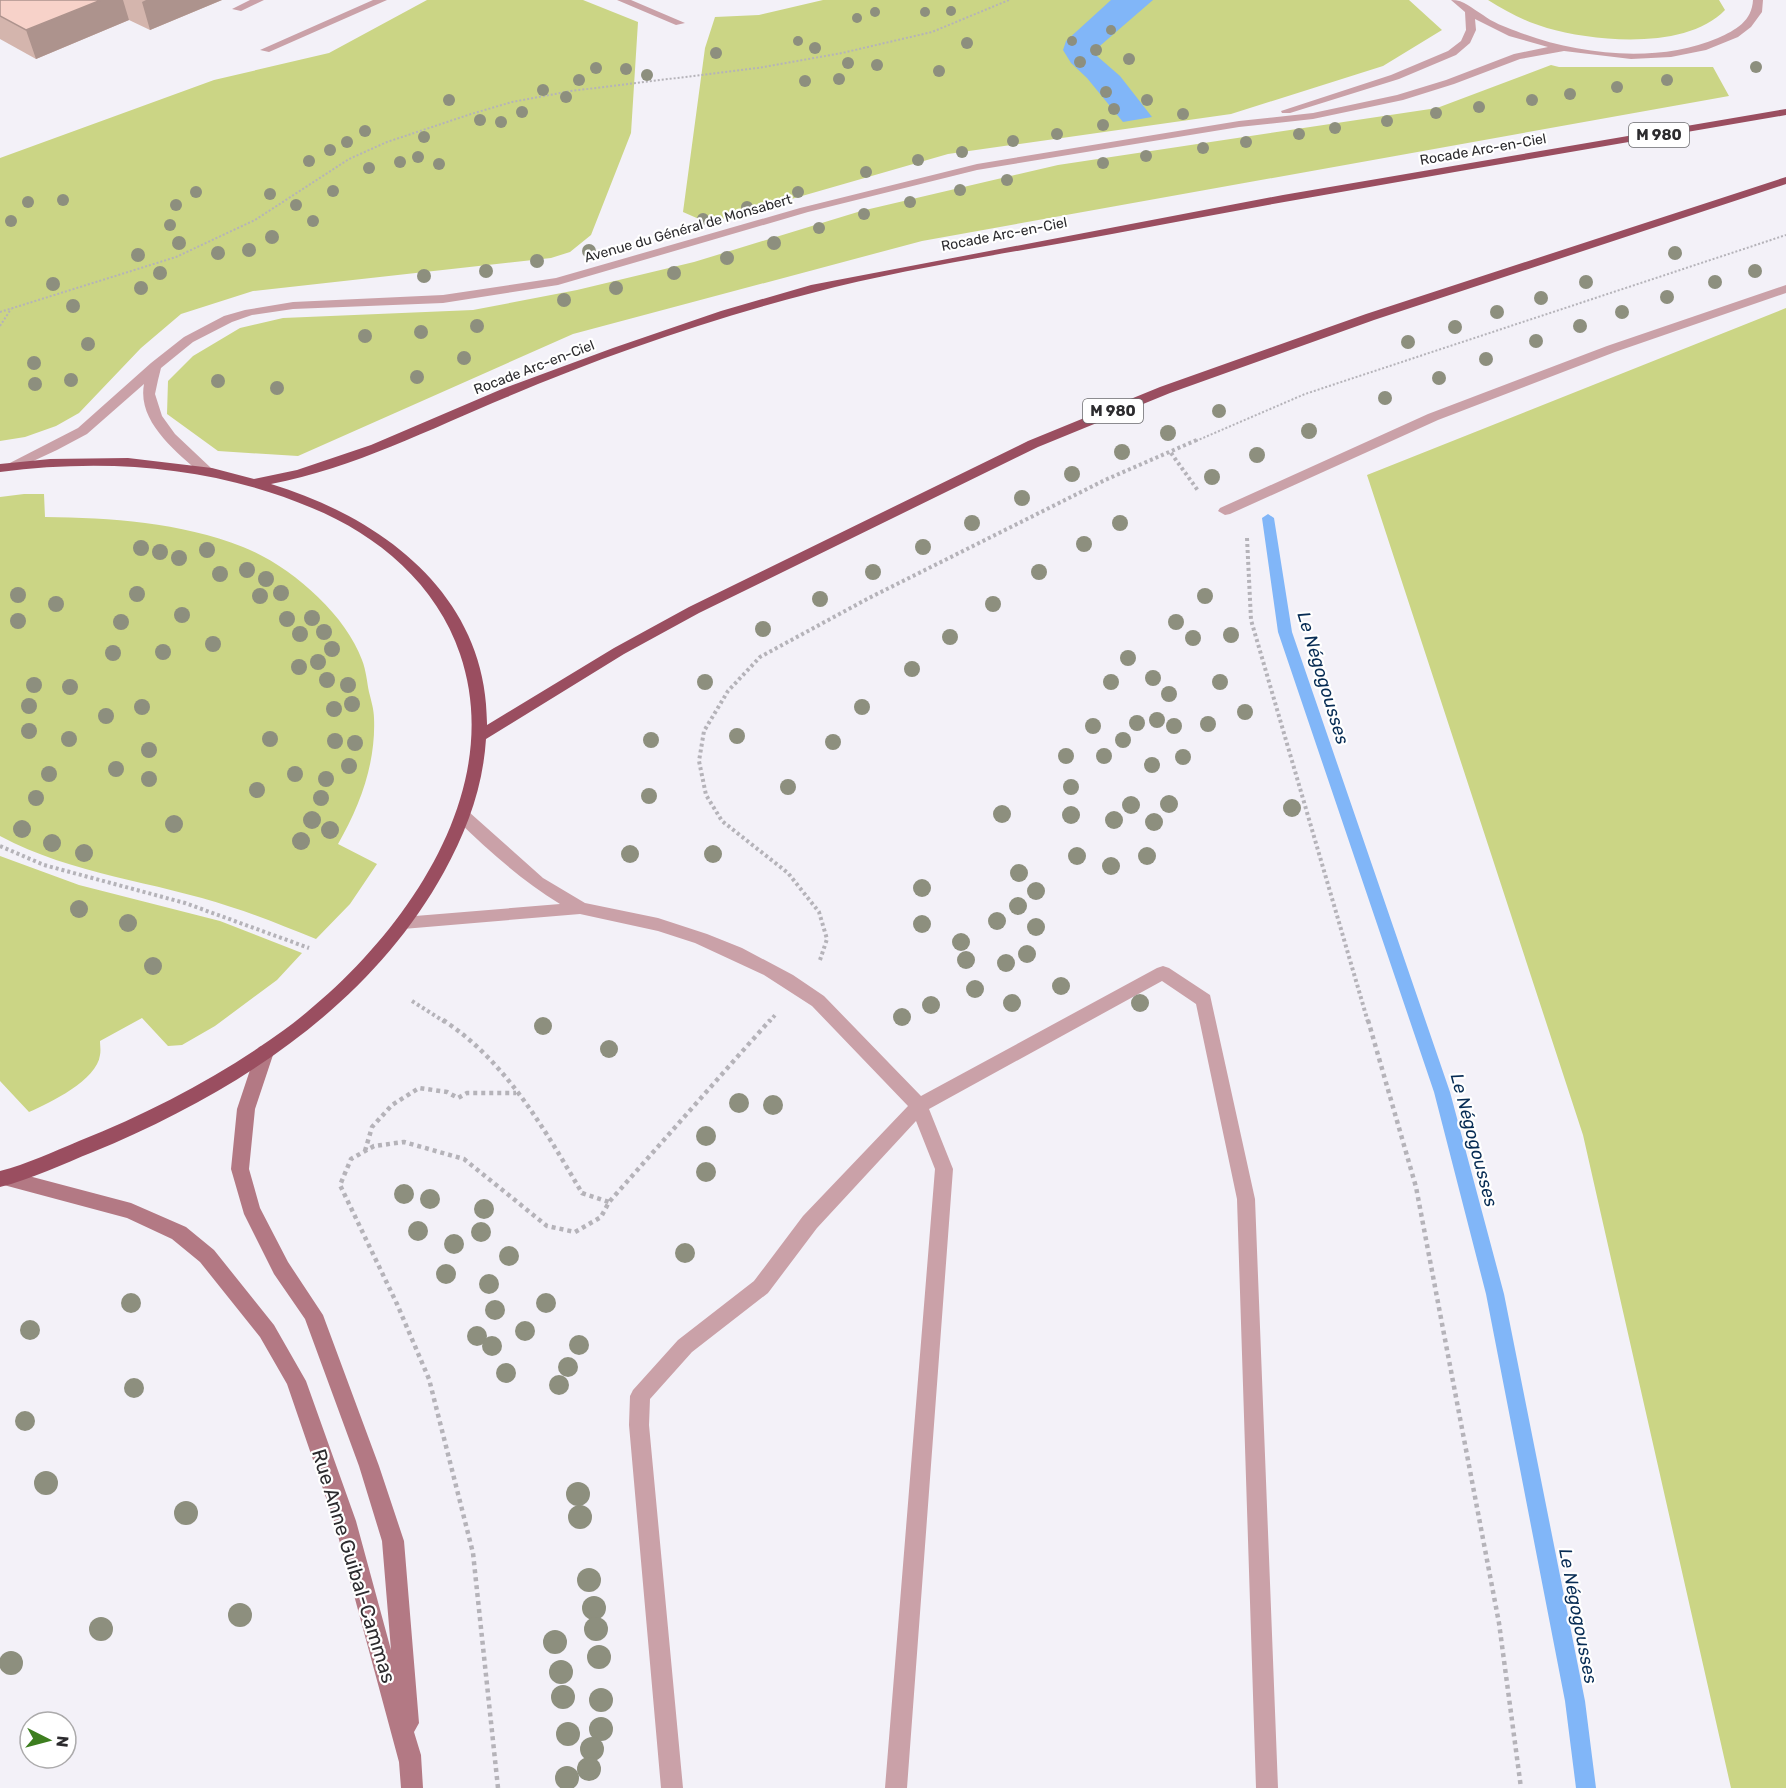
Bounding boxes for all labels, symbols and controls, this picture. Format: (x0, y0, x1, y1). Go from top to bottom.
road number: M 980 (1629, 123, 1689, 147)
street label: Rocade Arc-en-Ciel (1419, 130, 1548, 169)
street label: Avenue du Général de Monsabert (582, 191, 794, 266)
street label: Rocade Arc-en-Ciel (940, 214, 1069, 255)
street label: Rocade Arc-en-Ciel (471, 337, 597, 398)
road number: M 980 (1083, 399, 1143, 423)
water label: Le Négogousses (1292, 609, 1354, 747)
water label: Le Négogousses (1446, 1071, 1502, 1209)
street label: Rue Anne Guibal-Cammas (307, 1446, 401, 1686)
water label: Le Négogousses (1554, 1547, 1602, 1685)
north arrow (18, 1710, 78, 1770)
text: N (52, 1735, 72, 1748)

